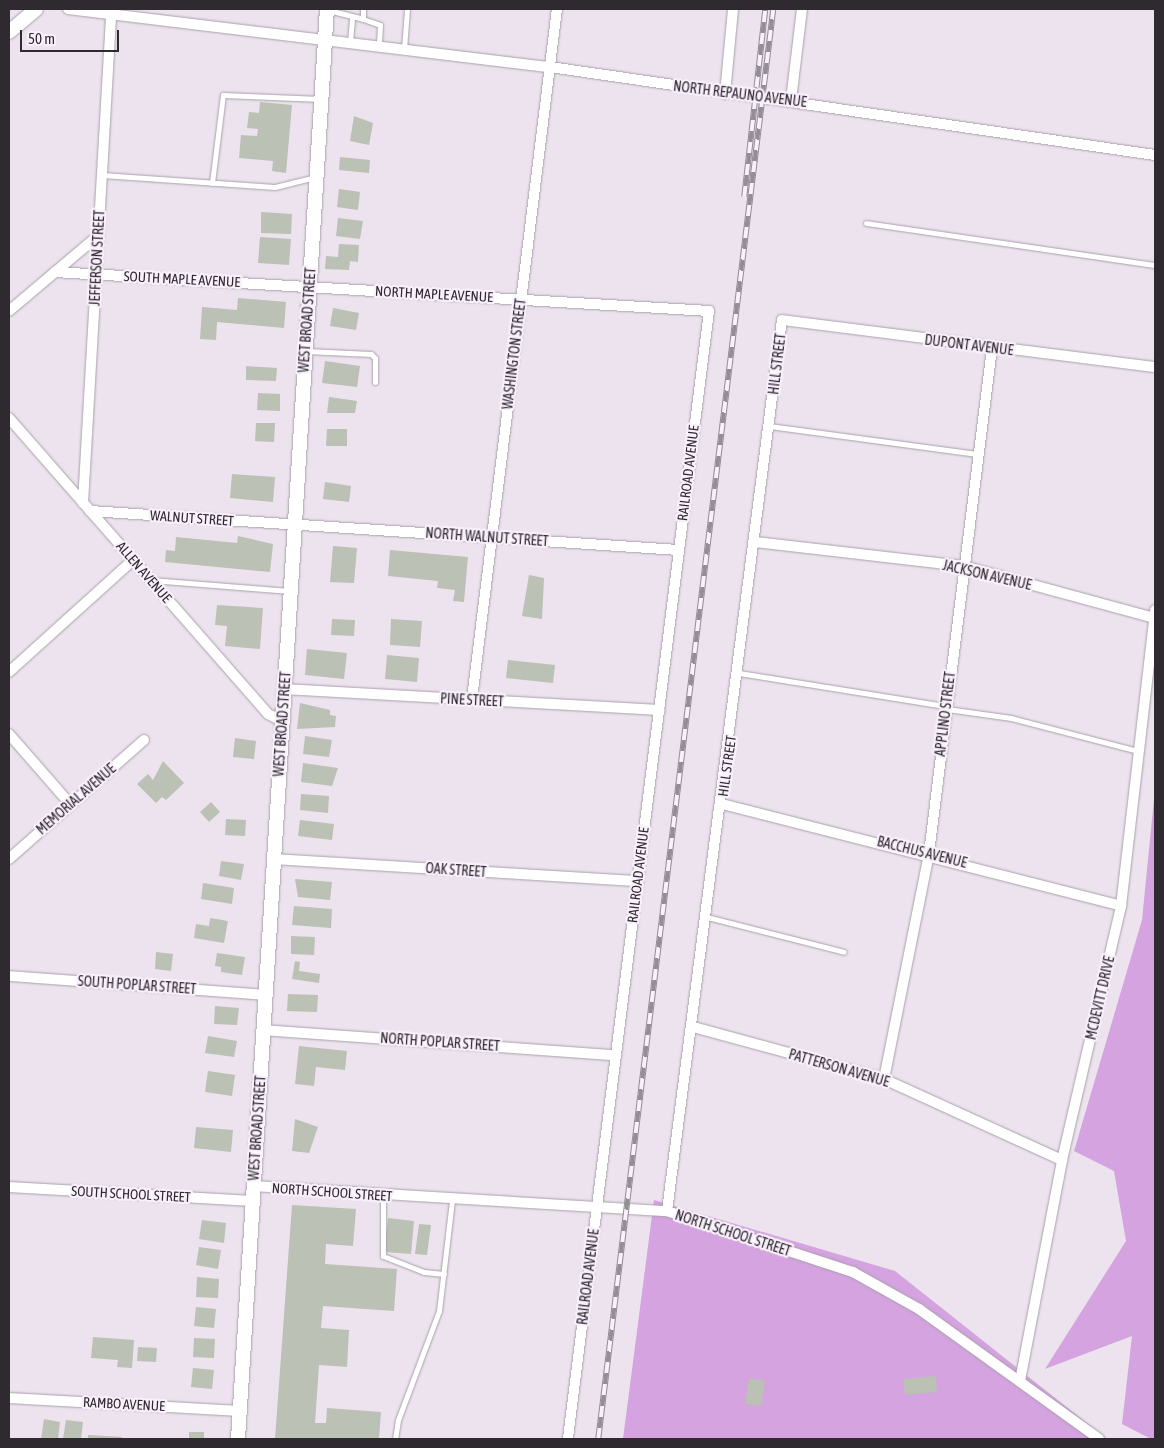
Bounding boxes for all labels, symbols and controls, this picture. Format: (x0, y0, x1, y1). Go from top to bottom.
scale bar (22, 20, 121, 52)
text: 50 m (28, 30, 55, 47)
street label: NORTH REPAUNO AVENUE (672, 77, 808, 111)
street label: JEFFERSON STREET (86, 210, 108, 306)
street label: WEST BROAD STREET (295, 267, 319, 373)
street label: SOUTH MAPLE AVENUE (123, 268, 241, 290)
street label: NORTH MAPLE AVENUE (375, 283, 493, 305)
street label: WASHINGTON STREET (499, 298, 529, 410)
street label: DUPONT AVENUE (924, 331, 1014, 359)
street label: HILL STREET (765, 332, 789, 396)
street label: RAILROAD AVENUE (674, 424, 702, 522)
street label: WALNUT STREET (150, 507, 234, 529)
street label: NORTH WALNUT STREET (425, 524, 549, 550)
street label: ALLEN AVENUE (113, 538, 175, 606)
street label: JACKSON AVENUE (941, 557, 1033, 593)
street label: WEST BROAD STREET (270, 671, 294, 777)
street label: APPLINO STREET (931, 671, 959, 757)
street label: PINE STREET (440, 690, 504, 710)
street label: HILL STREET (714, 734, 740, 798)
street label: MEMORIAL AVENUE (33, 760, 119, 838)
street label: RAILROAD AVENUE (624, 826, 652, 924)
street label: BACCHUS AVENUE (875, 833, 969, 871)
street label: OAK STREET (425, 859, 487, 881)
street label: MCDEVITT DRIVE (1082, 955, 1118, 1041)
street label: SOUTH POPLAR STREET (77, 972, 197, 998)
street label: NORTH POPLAR STREET (380, 1029, 500, 1055)
street label: PATTERSON AVENUE (787, 1046, 891, 1090)
street label: WEST BROAD STREET (245, 1075, 269, 1181)
street label: NORTH SCHOOL STREET (271, 1179, 393, 1205)
street label: SOUTH SCHOOL STREET (71, 1182, 191, 1206)
street label: NORTH SCHOOL STREET (673, 1206, 793, 1260)
street label: RAILROAD AVENUE (574, 1228, 602, 1326)
street label: RAMBO AVENUE (83, 1393, 165, 1415)

